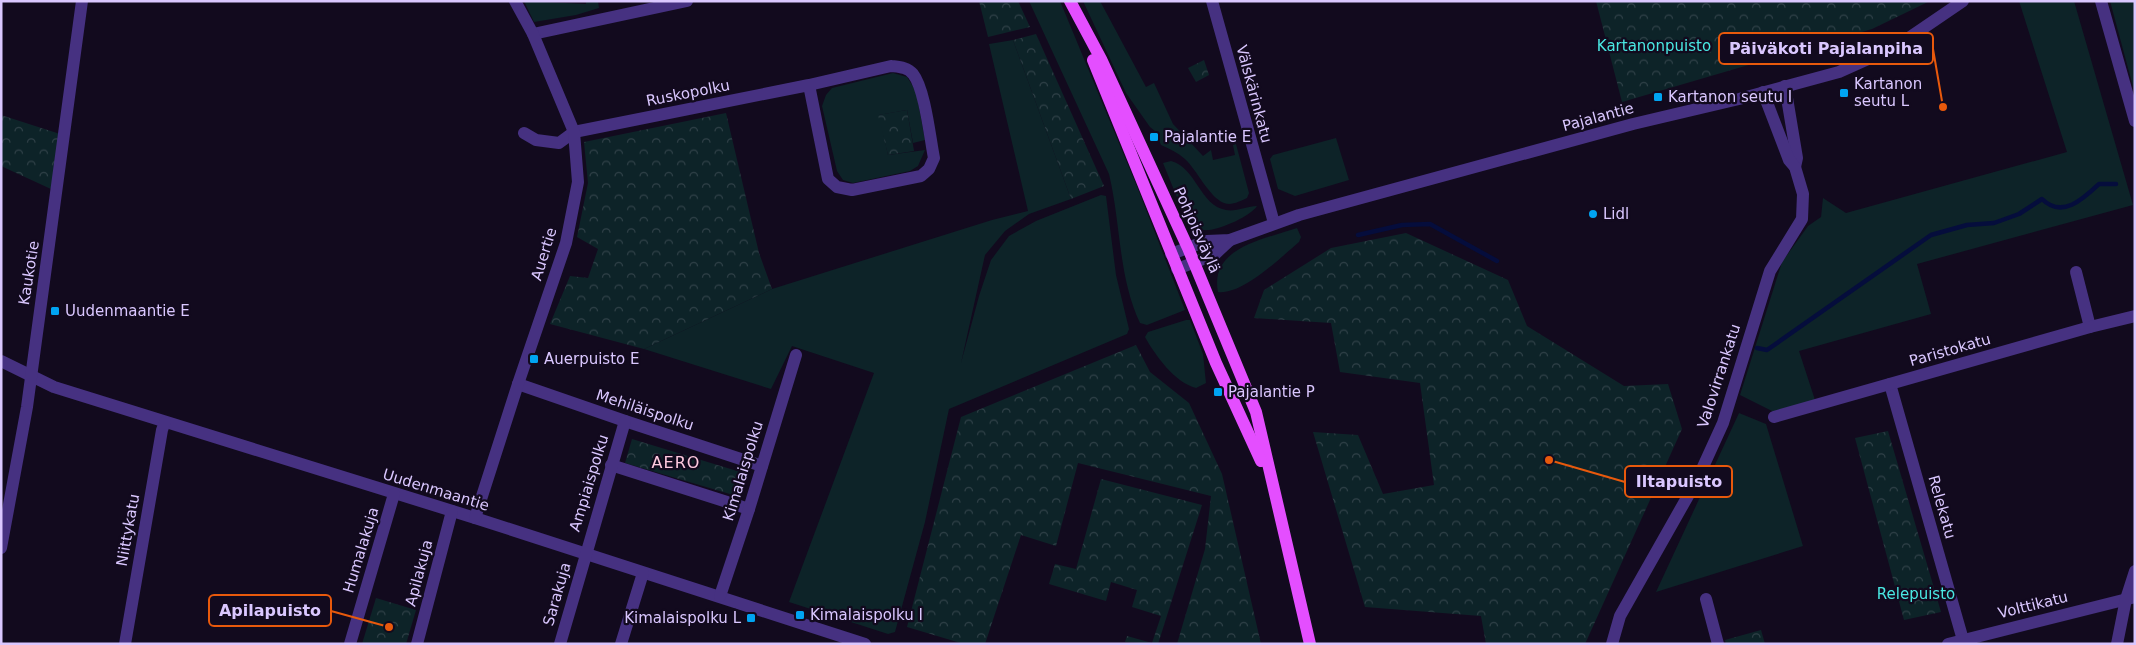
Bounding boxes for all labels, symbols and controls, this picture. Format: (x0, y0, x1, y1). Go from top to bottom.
callout: Päiväkoti Pajalanpiha (1719, 33, 1933, 64)
park label: Kartanonpuisto (1597, 37, 1711, 55)
text: Päiväkoti Pajalanpiha (1729, 39, 1923, 58)
street label: Välskärinkatu (1232, 43, 1276, 145)
place label: Kartanon seutu L (1854, 75, 1922, 110)
street label: Ruskopolku (645, 76, 731, 110)
marker: Kartanon seutu L (1838, 87, 1850, 99)
place label: Kartanon seutu I (1668, 88, 1792, 106)
marker: Kartanon seutu I (1652, 91, 1664, 103)
street label: Pajalantie (1560, 99, 1636, 135)
place label: Pajalantie E (1164, 128, 1251, 146)
marker: Pajalantie E (1148, 131, 1160, 143)
street label: Pohjoisväylä (1170, 184, 1224, 276)
place label: Lidl (1603, 205, 1629, 223)
marker: Lidl (1587, 208, 1599, 220)
street label: Auertie (527, 225, 561, 283)
street label: Kaukotie (15, 240, 43, 306)
place label: Uudenmaantie E (65, 302, 190, 320)
marker: Uudenmaantie E (49, 305, 61, 317)
street label: Valovirrankatu (1694, 322, 1744, 430)
street label: Paristokatu (1907, 330, 1993, 370)
place label: Auerpuisto E (544, 350, 639, 368)
marker: Auerpuisto E (528, 353, 540, 365)
place label: Pajalantie P (1228, 383, 1315, 401)
street label: Mehiläispolku (594, 386, 696, 434)
marker: Pajalantie P (1212, 386, 1224, 398)
street label: Kimalaispolku (719, 419, 767, 523)
street label: Ampiaispolku (566, 432, 612, 534)
district label: AERO (652, 453, 700, 472)
street label: Uudenmaantie (381, 465, 491, 515)
callout: Iltapuisto (1625, 466, 1732, 497)
text: Iltapuisto (1636, 472, 1722, 491)
street label: Relekatu (1924, 473, 1960, 541)
street label: Niittykatu (113, 492, 143, 568)
street label: Humalakuja (339, 505, 383, 595)
street label: Apilakuja (401, 538, 437, 608)
street label: Sarakuja (539, 560, 575, 628)
park label: Relepuisto (1877, 585, 1955, 603)
street label: Volttikatu (1996, 588, 2070, 622)
callout: Apilapuisto (209, 595, 331, 626)
text: Apilapuisto (219, 601, 321, 620)
place label: Kimalaispolku I (810, 606, 923, 624)
place label: Kimalaispolku L (624, 609, 742, 627)
marker: Kimalaispolku I (794, 609, 806, 621)
marker: Kimalaispolku L (745, 612, 757, 624)

